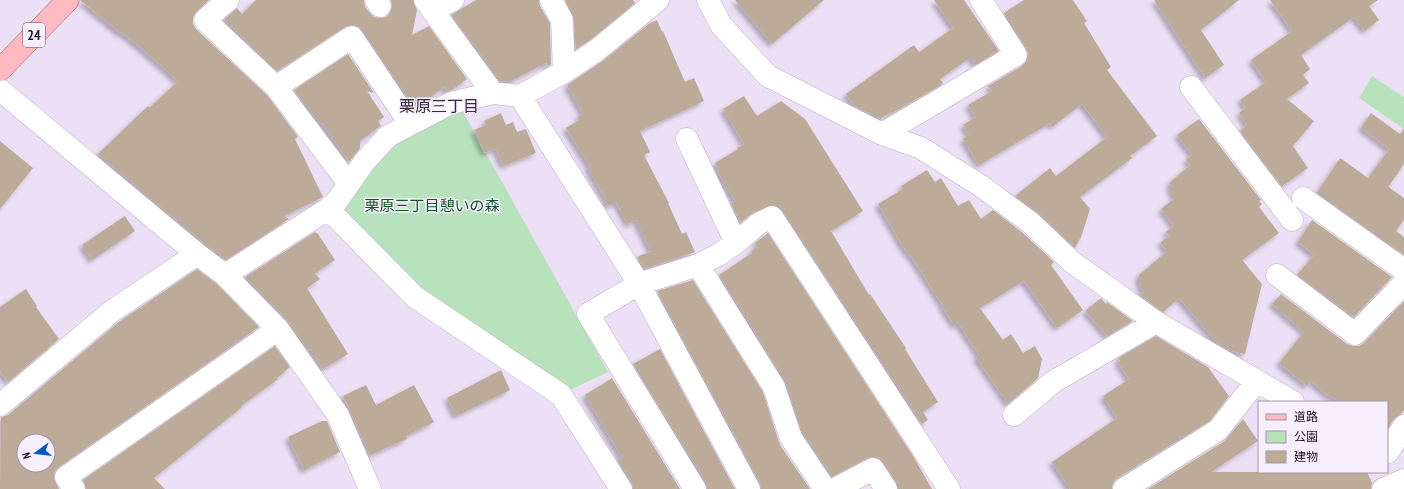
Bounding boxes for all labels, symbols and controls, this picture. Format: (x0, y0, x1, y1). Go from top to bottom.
road number: 24 (23, 23, 45, 47)
district label: 栗原三丁目 (399, 96, 479, 116)
park label: 栗原三丁目憩いの森 (364, 196, 500, 215)
legend (1258, 401, 1388, 473)
text: 道路 (1294, 409, 1318, 424)
text: 公園 (1294, 429, 1318, 444)
north arrow (16, 433, 56, 473)
text: 建物 (1294, 449, 1318, 464)
text: N (19, 451, 34, 460)

